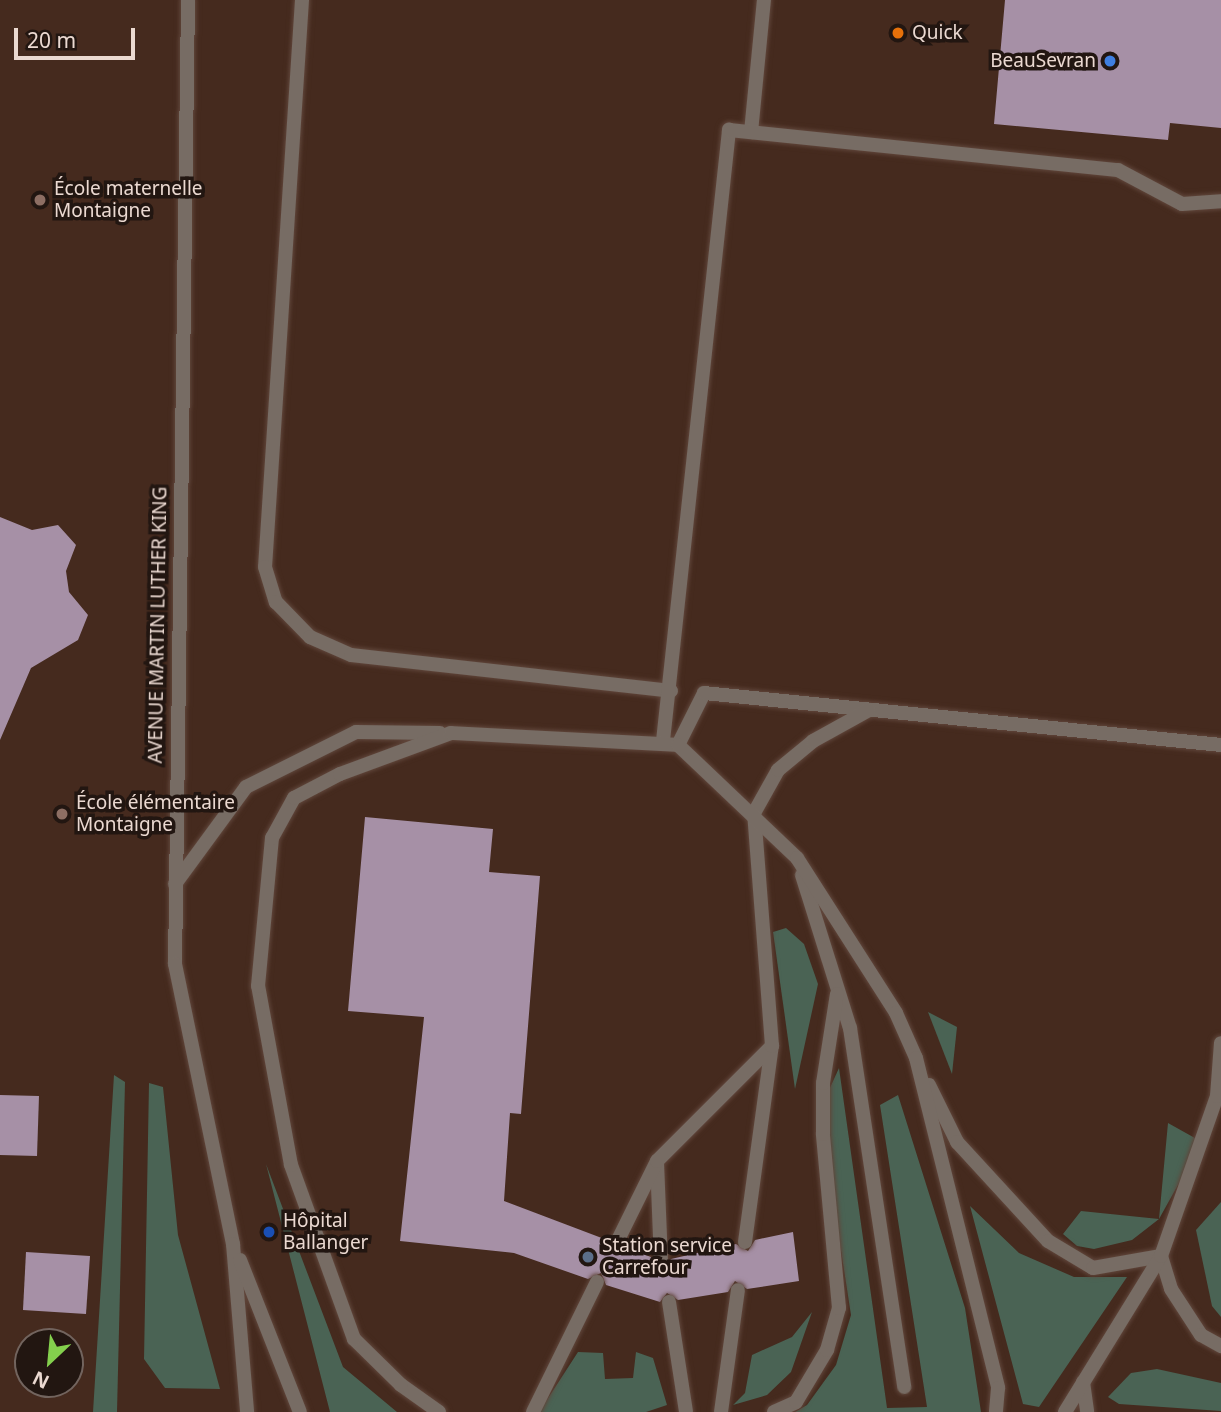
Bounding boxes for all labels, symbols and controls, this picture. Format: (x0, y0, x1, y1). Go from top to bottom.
scale bar (18, 14, 138, 58)
place label: Quick (912, 22, 963, 44)
marker: Quick (890, 25, 906, 41)
text: 20 m (27, 26, 76, 54)
place label: BeauSevran (990, 50, 1096, 72)
marker: BeauSevran (1102, 53, 1118, 69)
place label: École maternelle Montaigne (54, 178, 203, 222)
marker: École maternelle Montaigne (32, 192, 48, 208)
street label: AVENUE MARTIN LUTHER KING (144, 486, 172, 764)
place label: École élémentaire Montaigne (76, 792, 235, 836)
marker: École élémentaire Montaigne (54, 806, 70, 822)
place label: Hôpital Ballanger (283, 1210, 368, 1254)
marker: Hôpital Ballanger (261, 1224, 277, 1240)
place label: Station service Carrefour (602, 1235, 732, 1279)
marker: Station service Carrefour (580, 1249, 596, 1265)
north arrow (14, 1328, 84, 1398)
text: N (28, 1365, 53, 1395)

